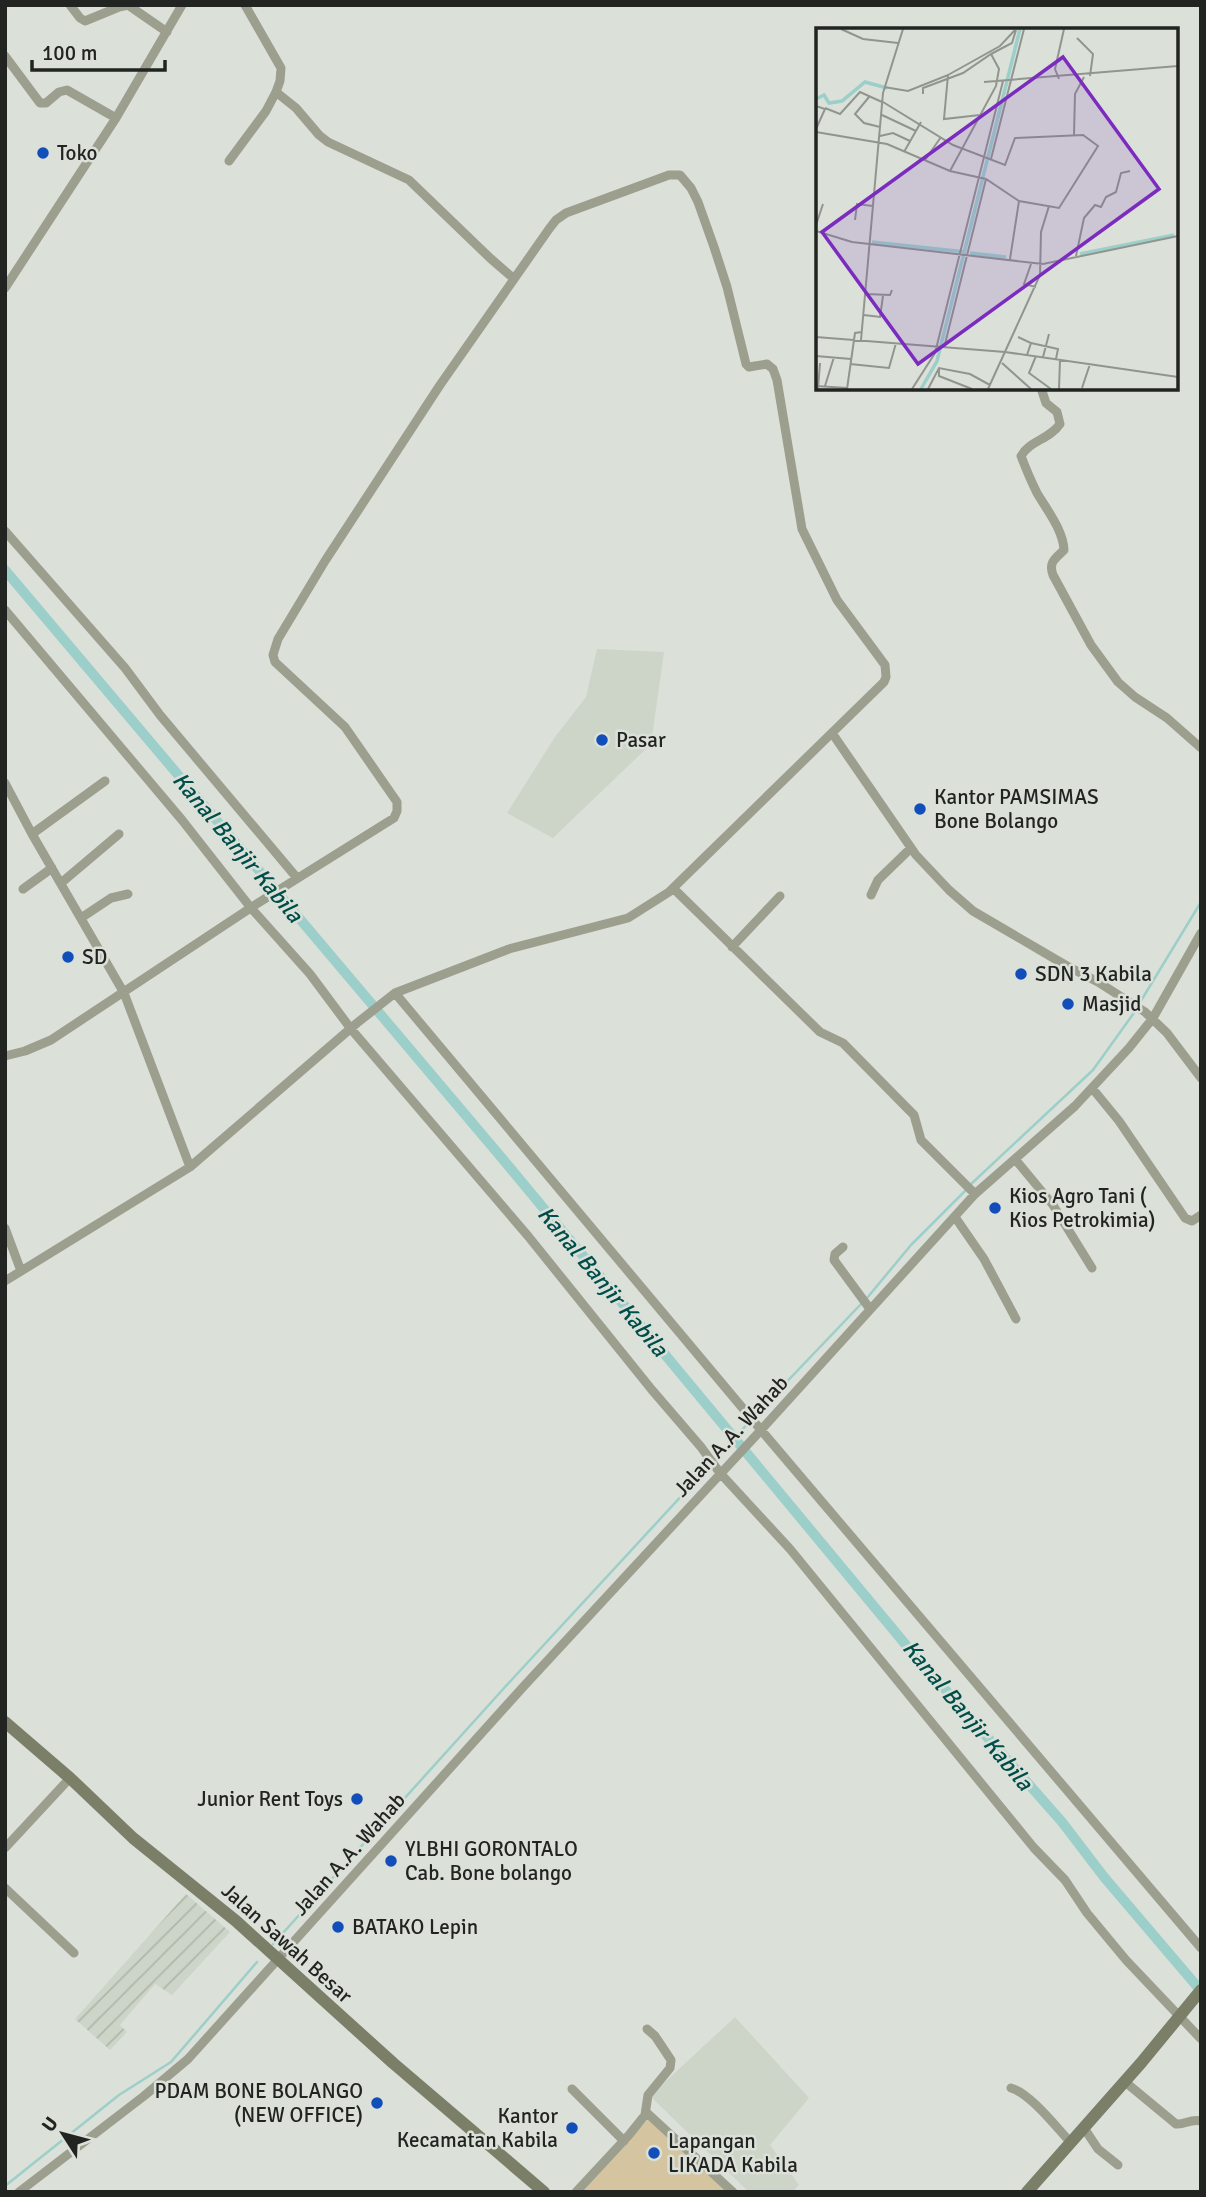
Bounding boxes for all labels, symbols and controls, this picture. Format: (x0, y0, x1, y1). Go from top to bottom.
scale bar (32, 28, 164, 72)
inset map (816, 28, 1178, 390)
text: 100 m (42, 40, 97, 66)
place label: Toko (57, 140, 98, 166)
marker: Toko (35, 145, 51, 161)
place label: Pasar (616, 727, 666, 753)
marker: Pasar (594, 732, 610, 748)
water label: Kanal Banjir Kabila (166, 766, 310, 930)
place label: Kantor PAMSIMAS Bone Bolango (934, 784, 1099, 834)
marker: Kantor PAMSIMAS Bone Bolango (912, 801, 928, 817)
place label: SD (82, 944, 107, 970)
marker: SD (60, 949, 76, 965)
place label: SDN 3 Kabila (1035, 961, 1152, 987)
marker: SDN 3 Kabila (1013, 966, 1029, 982)
place label: Masjid (1082, 991, 1142, 1017)
marker: Masjid (1060, 996, 1076, 1012)
place label: Kios Agro Tani ( Kios Petrokimia) (1009, 1183, 1156, 1233)
water label: Kanal Banjir Kabila (531, 1200, 675, 1364)
marker: Kios Agro Tani ( Kios Petrokimia) (987, 1200, 1003, 1216)
street label: Jalan A.A. Wahab (668, 1370, 794, 1502)
water label: Kanal Banjir Kabila (896, 1634, 1040, 1798)
place label: Junior Rent Toys (197, 1786, 343, 1812)
street label: Jalan A.A. Wahab (287, 1787, 411, 1921)
marker: Junior Rent Toys (349, 1791, 365, 1807)
place label: YLBHI GORONTALO Cab. Bone bolango (405, 1836, 578, 1886)
marker: YLBHI GORONTALO Cab. Bone bolango (383, 1853, 399, 1869)
street label: Jalan Sawah Besar (216, 1877, 358, 2009)
place label: BATAKO Lepin (352, 1914, 478, 1940)
marker: BATAKO Lepin (330, 1919, 346, 1935)
place label: PDAM BONE BOLANGO (NEW OFFICE) (155, 2078, 363, 2128)
marker: PDAM BONE BOLANGO (NEW OFFICE) (369, 2095, 385, 2111)
north arrow (28, 2099, 98, 2169)
place label: Kantor Kecamatan Kabila (397, 2103, 558, 2153)
text: U (37, 2112, 64, 2137)
marker: Kantor Kecamatan Kabila (564, 2120, 580, 2136)
place label: Lapangan LIKADA Kabila (668, 2128, 798, 2178)
marker: Lapangan LIKADA Kabila (646, 2145, 662, 2161)

